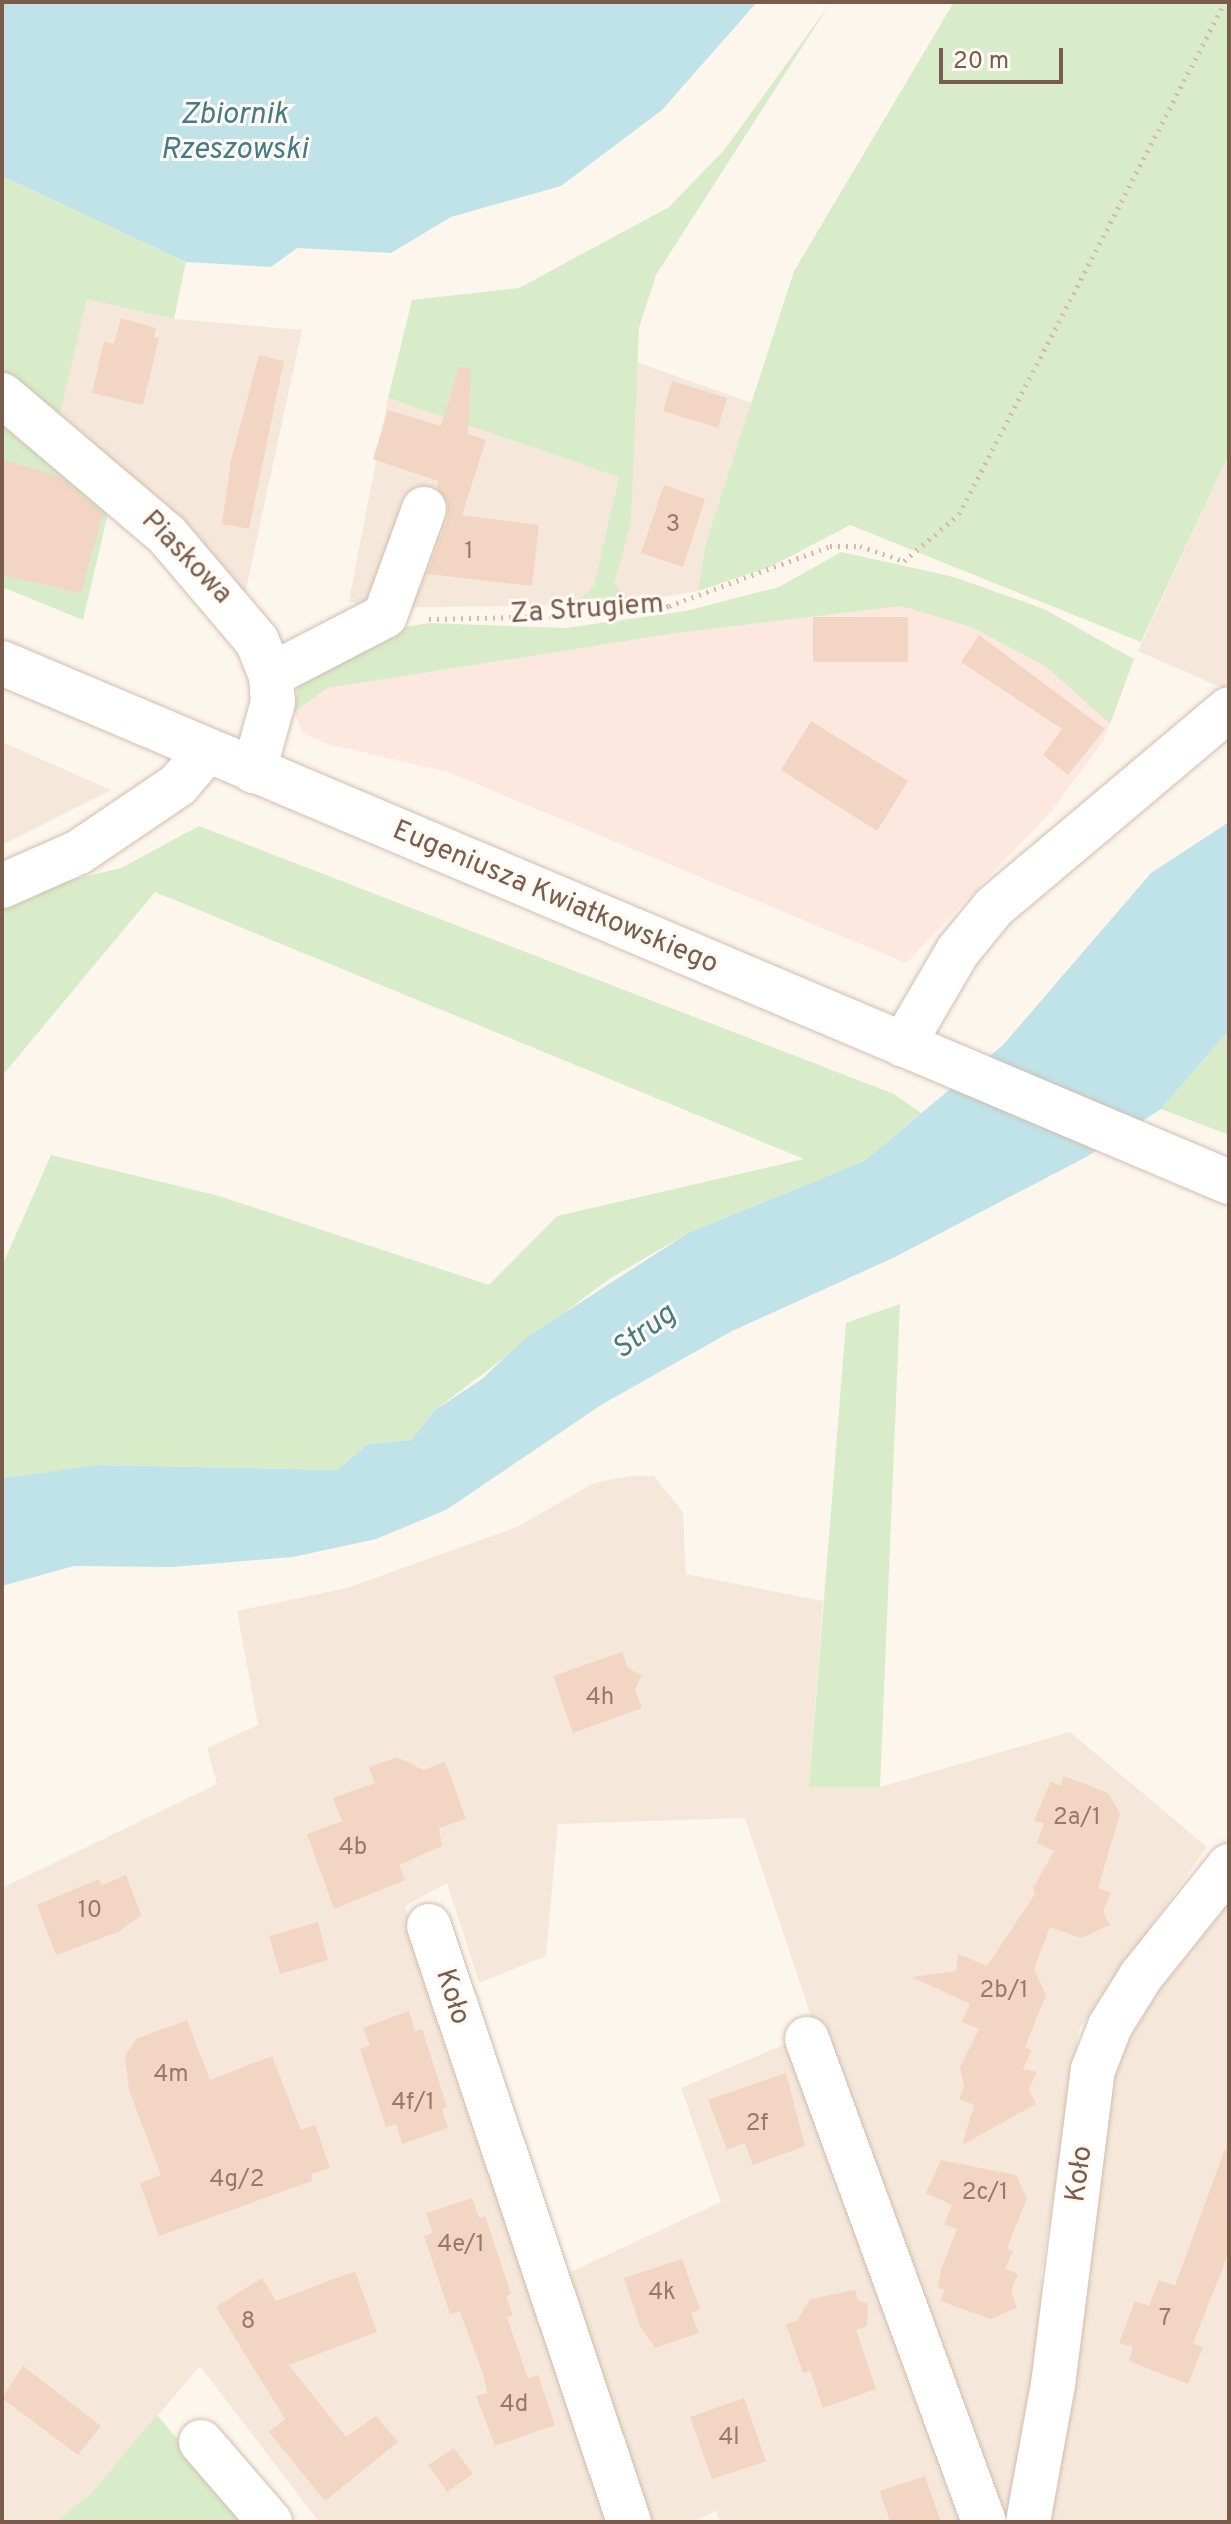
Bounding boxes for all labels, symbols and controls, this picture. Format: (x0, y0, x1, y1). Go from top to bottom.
scale bar (943, 32, 1067, 82)
text: 20 m (953, 47, 1009, 77)
water label: Zbiornik Rzeszowski (160, 98, 308, 168)
street label: Piaskowa (133, 504, 239, 612)
house number: 3 (666, 512, 680, 540)
house number: 1 (465, 539, 473, 567)
street label: Za Strugiem (509, 588, 665, 632)
street label: Eugeniusza Kwiatkowskiego (387, 814, 723, 982)
water label: Strug (606, 1298, 684, 1368)
house number: 4h (586, 1685, 614, 1713)
house number: 2a/1 (1053, 1805, 1101, 1833)
house number: 4b (339, 1835, 367, 1863)
house number: 10 (78, 1898, 102, 1926)
street label: Koło (427, 1965, 477, 2029)
house number: 2b/1 (980, 1978, 1028, 2006)
house number: 4m (153, 2062, 189, 2090)
house number: 4f/1 (391, 2090, 435, 2118)
house number: 2f (746, 2111, 768, 2139)
street label: Koło (1059, 2144, 1101, 2204)
house number: 4g/2 (210, 2167, 264, 2195)
house number: 2c/1 (962, 2180, 1008, 2208)
house number: 4e/1 (437, 2232, 485, 2260)
house number: 4k (648, 2280, 676, 2308)
house number: 7 (1159, 2306, 1171, 2334)
house number: 8 (241, 2309, 255, 2337)
house number: 4d (500, 2392, 528, 2420)
house number: 4l (718, 2425, 740, 2453)

